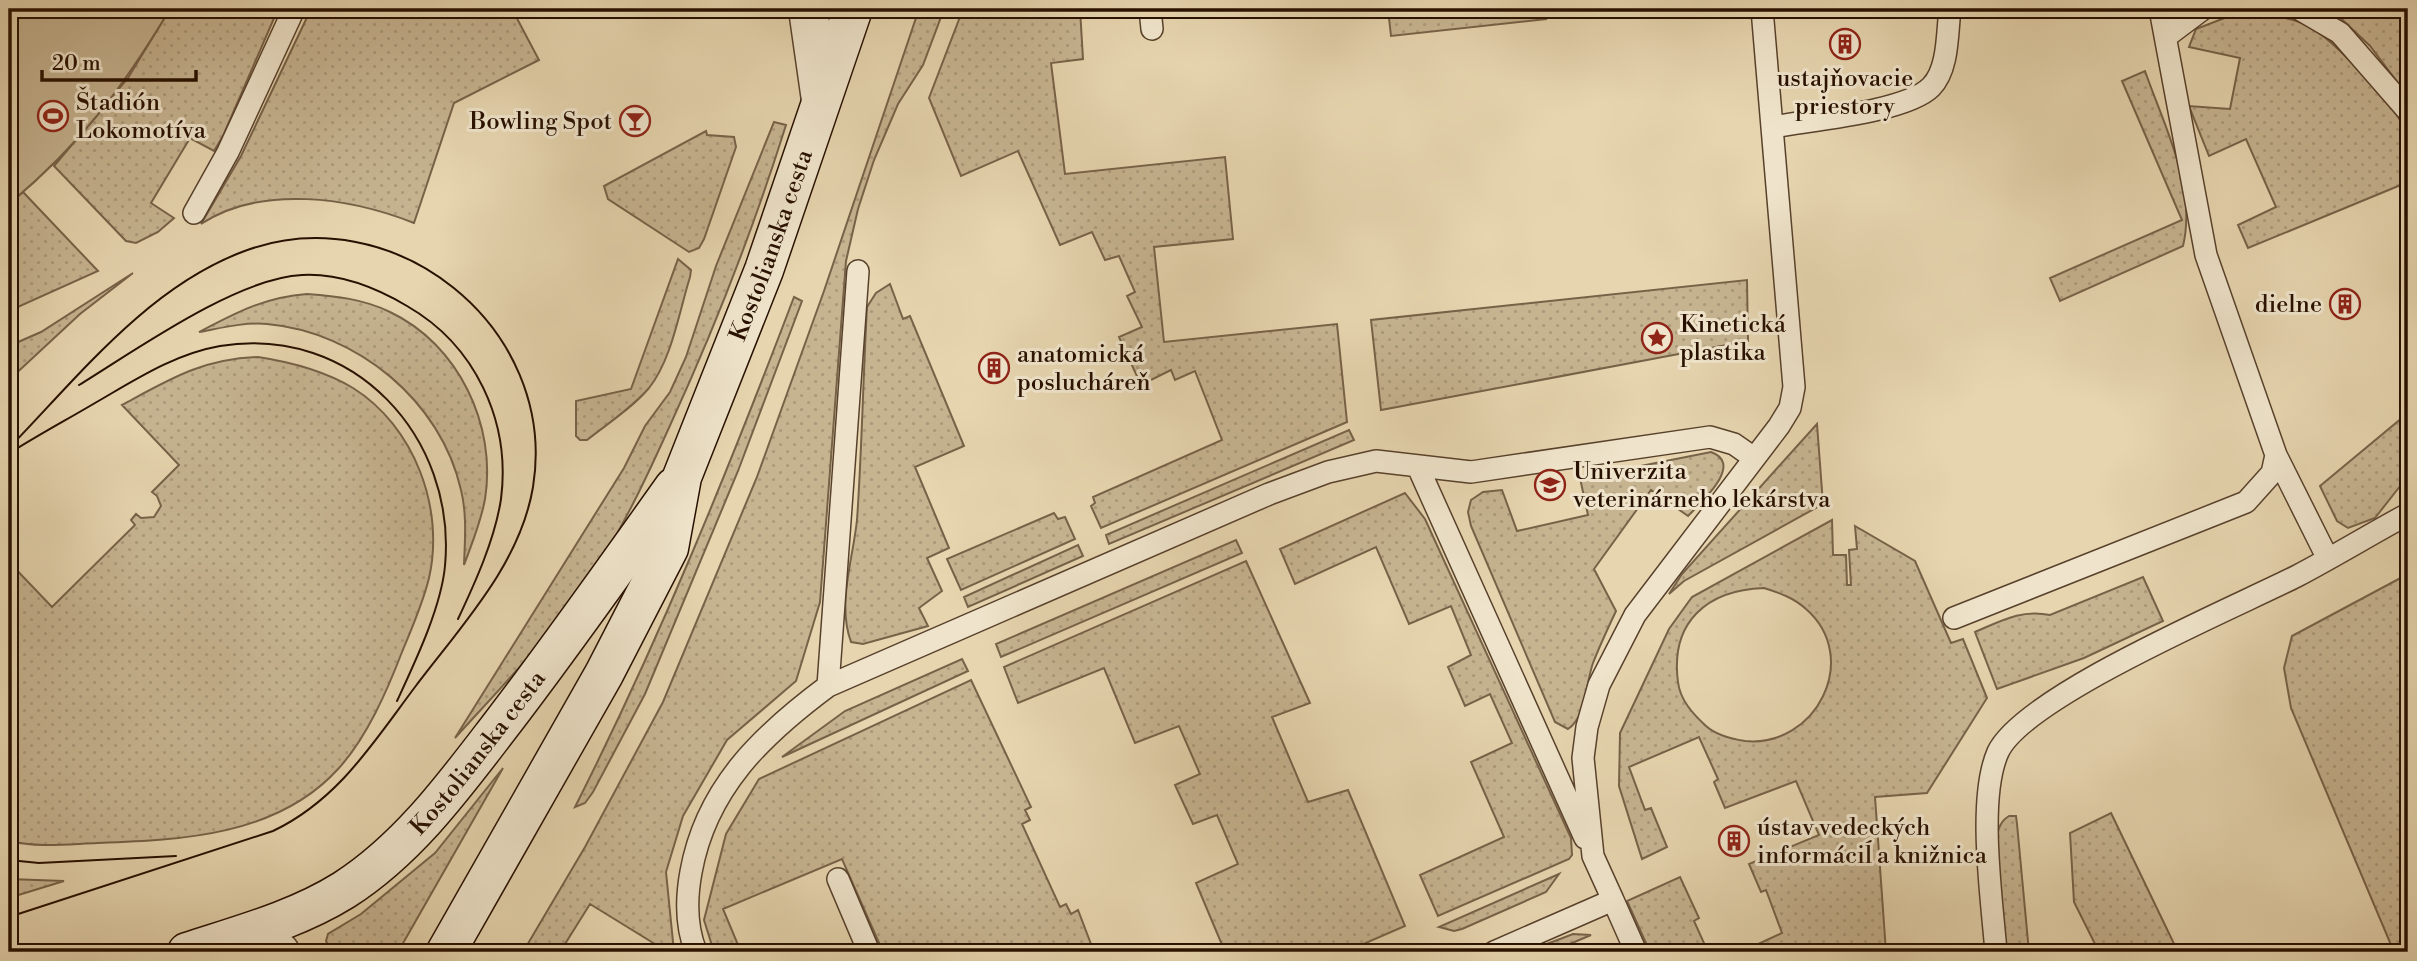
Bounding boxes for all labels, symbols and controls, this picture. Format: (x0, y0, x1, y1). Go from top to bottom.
building icon: ustajňovacie priestory (1828, 27, 1862, 61)
scale bar (42, 38, 196, 82)
text: 20 m (52, 51, 101, 77)
place label: ustajňovacie priestory (1777, 64, 1913, 122)
place label: Štadión Lokomotíva (76, 86, 207, 146)
sports icon: Štadión Lokomotíva (36, 99, 70, 133)
bar icon: Bowling Spot (618, 104, 652, 138)
place label: Bowling Spot (468, 107, 612, 137)
street label: Kostolianska cesta (723, 145, 820, 346)
building icon: dielne (2328, 287, 2362, 321)
place label: dielne (2255, 290, 2322, 320)
place label: Kinetická plastika (1680, 310, 1787, 368)
place icon: Kinetická plastika (1640, 321, 1674, 355)
place label: anatomická poslucháreň (1017, 340, 1151, 398)
building icon: anatomická poslucháreň (977, 351, 1011, 385)
place label: Univerzita veterinárneho lekárstva (1572, 457, 1831, 515)
school or university icon: Univerzita veterinárneho lekárstva (1533, 468, 1567, 502)
street label: Kostolianska cesta (404, 664, 553, 842)
place label: ústav vedeckých informáciĺ a knižnica (1757, 813, 1988, 871)
building icon: ústav vedeckých informáciĺ a knižnica (1717, 824, 1751, 858)

